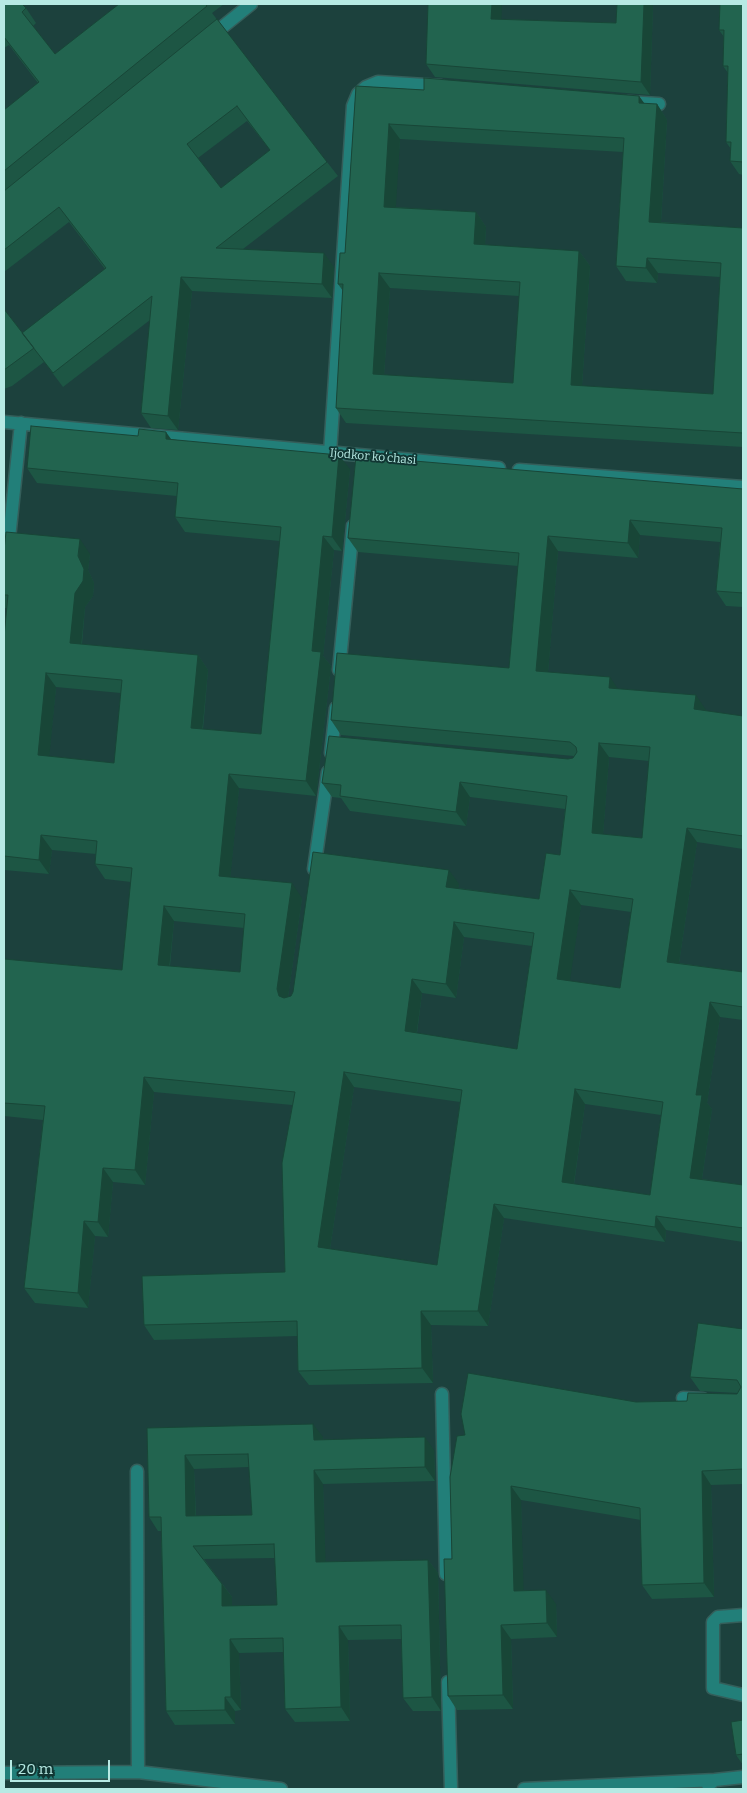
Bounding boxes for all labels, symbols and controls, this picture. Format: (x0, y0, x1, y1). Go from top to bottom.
street label: Ijodkor koʻchasi (329, 446, 417, 468)
scale bar (12, 1750, 112, 1782)
text: 20 m (18, 1760, 53, 1778)

